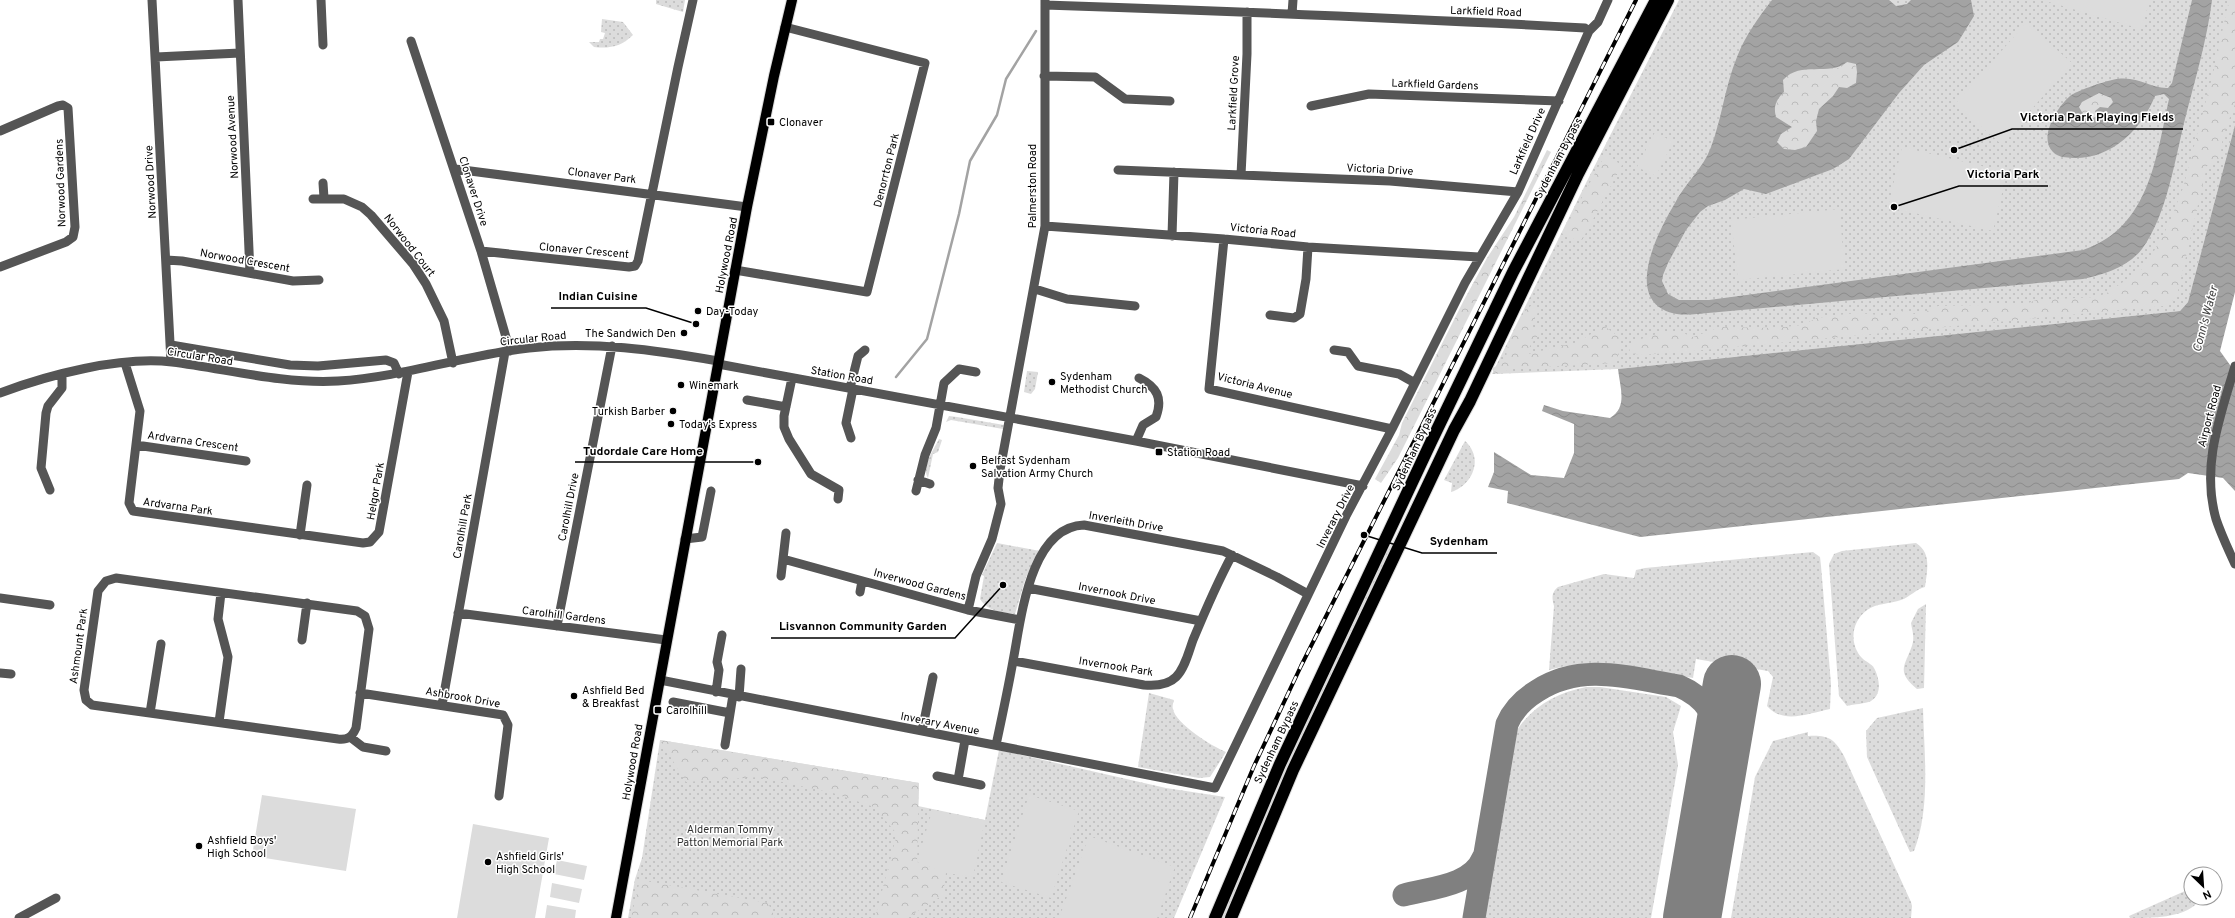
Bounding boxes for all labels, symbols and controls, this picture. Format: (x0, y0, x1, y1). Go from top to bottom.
street label: Larkfield Road (1450, 4, 1522, 20)
street label: Larkfield Grove (1225, 55, 1243, 131)
street label: Larkfield Gardens (1391, 76, 1479, 94)
street label: Norwood Avenue (224, 95, 242, 179)
callout: Victoria Park Playing Fields (2012, 105, 2183, 129)
street label: Larkfield Drive (1507, 106, 1549, 177)
text: Victoria Park Playing Fields (2020, 110, 2174, 126)
street label: Sydenham Bypass (1532, 115, 1586, 201)
place label: Clonaver (779, 116, 824, 130)
marker: Clonaver (766, 117, 776, 127)
street label: Denorrton Park (871, 131, 903, 209)
street label: Norwood Gardens (52, 139, 70, 227)
street label: Palmerston Road (1026, 144, 1040, 228)
street label: Norwood Drive (142, 145, 160, 219)
street label: Clonaver Drive (455, 155, 491, 228)
street label: Victoria Drive (1346, 161, 1414, 179)
callout: Victoria Park (1959, 162, 2048, 186)
street label: Clonaver Park (567, 165, 637, 187)
text: Victoria Park (1966, 167, 2040, 183)
street label: Norwood Court (380, 212, 438, 280)
street label: Holywood Road (713, 216, 741, 294)
street label: Victoria Road (1229, 221, 1297, 241)
street label: Clonaver Crescent (538, 240, 630, 262)
street label: Norwood Crescent (199, 246, 291, 276)
water label: Conn's Water (2190, 283, 2223, 354)
callout: Indian Cuisine (551, 284, 646, 308)
text: Indian Cuisine (558, 289, 638, 305)
place label: Day-Today (706, 305, 758, 319)
marker: Day-Today (693, 306, 703, 316)
place label: The Sandwich Den (585, 327, 676, 341)
marker: The Sandwich Den (679, 328, 689, 338)
street label: Circular Road (499, 329, 567, 349)
street label: Circular Road (166, 345, 234, 369)
street label: Station Road (809, 364, 874, 388)
place label: Sydenham Methodist Church (1060, 370, 1147, 397)
street label: Victoria Avenue (1216, 370, 1294, 402)
marker: Sydenham Methodist Church (1047, 377, 1057, 387)
place label: Winemark (689, 379, 739, 393)
marker: Winemark (676, 380, 686, 390)
street label: Airport Road (2195, 384, 2225, 449)
place label: Turkish Barber (592, 405, 666, 419)
marker: Turkish Barber (668, 406, 678, 416)
street label: Sydenham Bypass (1390, 406, 1440, 493)
place label: Today's Express (679, 418, 757, 432)
marker: Today's Express (666, 419, 676, 429)
street label: Ardvarna Crescent (147, 429, 239, 455)
callout: Tudordale Care Home (575, 438, 711, 462)
text: Tudordale Care Home (583, 444, 703, 460)
place label: Station Road (1167, 446, 1230, 460)
marker: Station Road (1154, 447, 1164, 457)
place label: Belfast Sydenham Salvation Army Church (981, 454, 1093, 481)
street label: Helgor Park (364, 461, 388, 521)
marker: Belfast Sydenham Salvation Army Church (968, 461, 978, 471)
street label: Carolhill Drive (555, 472, 582, 543)
street label: Inverary Drive (1314, 482, 1358, 551)
street label: Carolhill Park (450, 492, 476, 560)
street label: Ardvarna Park (142, 495, 214, 519)
street label: Inverleith Drive (1087, 509, 1164, 535)
callout: Sydenham (1422, 529, 1497, 553)
text: Sydenham (1430, 534, 1488, 550)
street label: Inverwood Gardens (872, 566, 968, 604)
street label: Invernook Drive (1077, 580, 1157, 608)
street label: Carolhill Gardens (521, 604, 607, 628)
street label: Ashmount Park (67, 607, 91, 685)
callout: Lisvannon Community Garden (771, 614, 955, 638)
text: Lisvannon Community Garden (779, 619, 947, 635)
street label: Invernook Park (1078, 654, 1154, 680)
place label: Ashfield Bed & Breakfast (582, 684, 644, 711)
street label: Ashbrook Drive (424, 685, 501, 711)
marker: Ashfield Bed & Breakfast (569, 691, 579, 701)
street label: Sydenham Bypass (1252, 699, 1302, 786)
place label: Carolhill (666, 704, 707, 718)
marker: Carolhill (653, 705, 663, 715)
street label: Inverary Avenue (899, 709, 980, 738)
street label: Holywood Road (619, 723, 647, 801)
park label: Alderman Tommy Patton Memorial Park (677, 823, 783, 850)
place label: Ashfield Boys' High School (207, 834, 276, 861)
marker: Ashfield Boys' High School (194, 841, 204, 851)
place label: Ashfield Girls' High School (496, 850, 564, 877)
marker: Ashfield Girls' High School (483, 857, 493, 867)
north arrow (2183, 866, 2223, 906)
text: N (2200, 886, 2213, 902)

